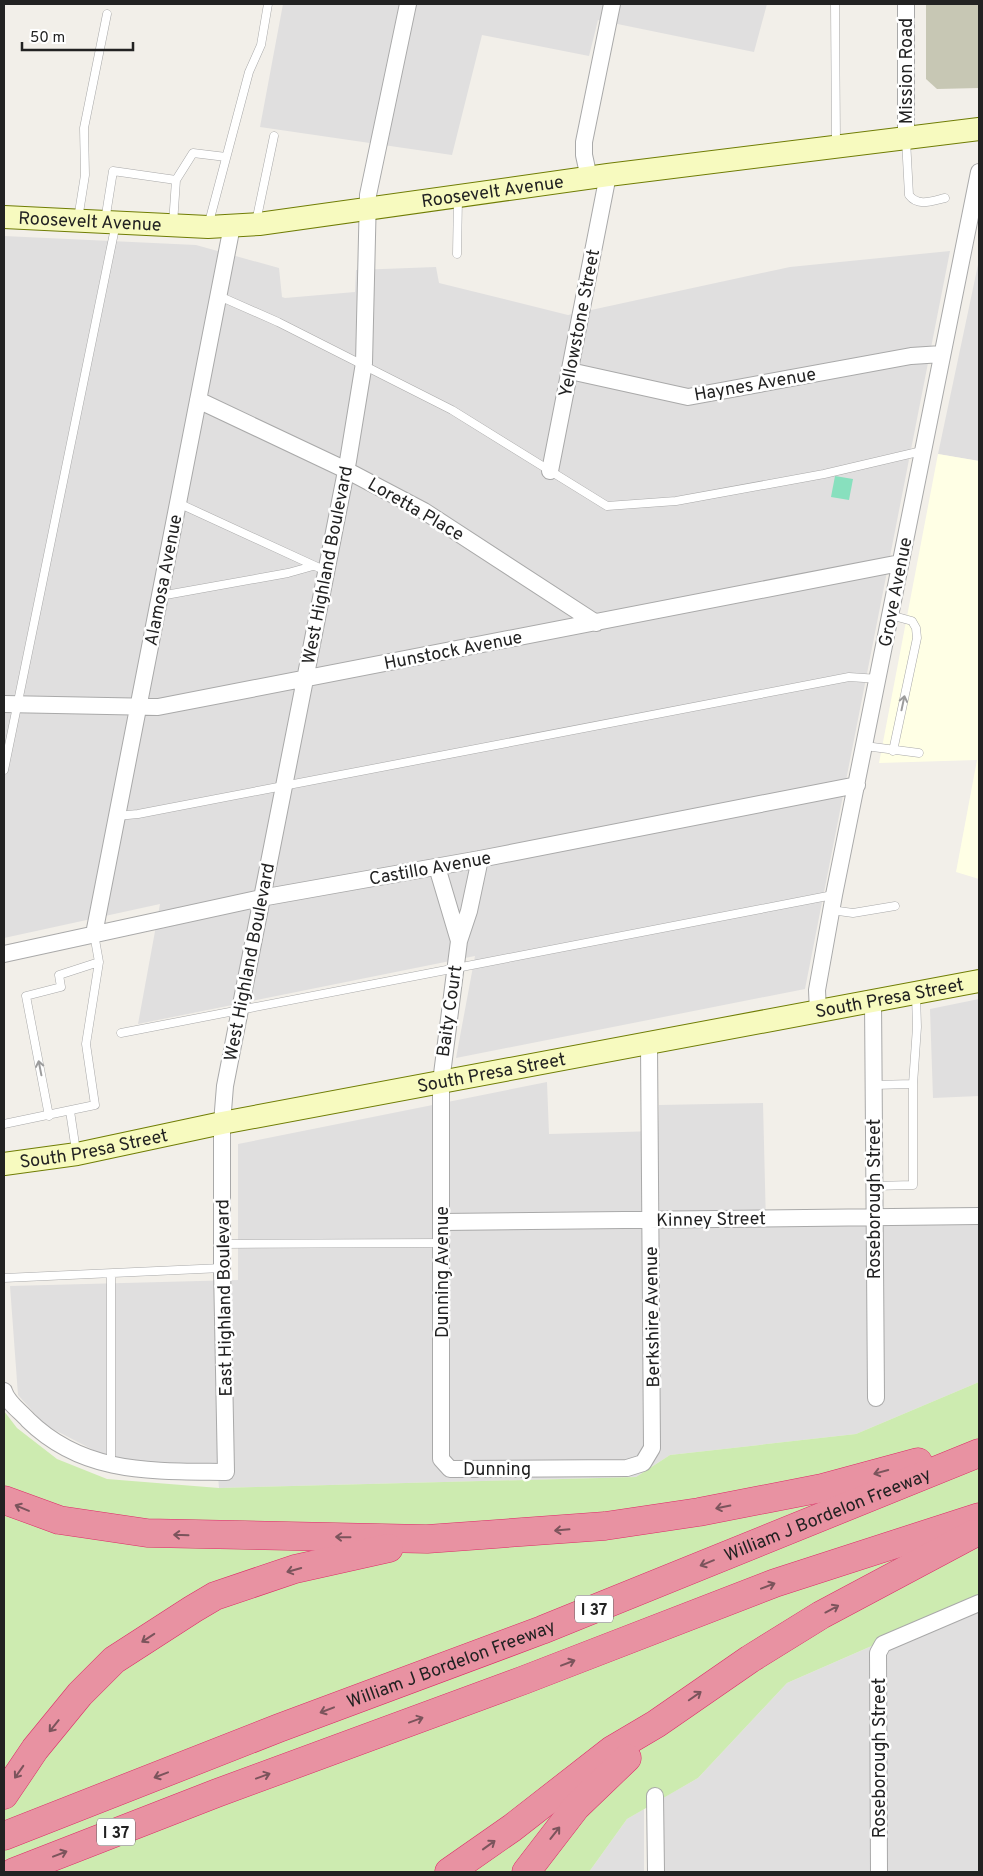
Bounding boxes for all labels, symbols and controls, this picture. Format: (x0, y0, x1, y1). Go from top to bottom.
street label: Mission Road (896, 18, 919, 124)
scale bar (22, 20, 134, 52)
text: 50 m (30, 29, 65, 48)
street label: Roosevelt Avenue (420, 171, 565, 214)
street label: Roosevelt Avenue (18, 208, 162, 238)
street label: Yellowstone Street (555, 247, 606, 399)
street label: Haynes Avenue (693, 363, 818, 408)
street label: West Highland Boulevard (298, 464, 359, 666)
street label: Loretta Place (363, 473, 468, 547)
street label: Alamosa Avenue (140, 513, 188, 648)
street label: Grove Avenue (875, 535, 918, 649)
street label: Hunstock Avenue (382, 627, 524, 676)
one-way arrow (899, 696, 908, 712)
street label: Castillo Avenue (367, 847, 493, 892)
street label: West Highland Boulevard (220, 861, 281, 1063)
street label: Baity Court (433, 964, 468, 1059)
street label: South Presa Street (814, 974, 966, 1024)
street label: South Presa Street (416, 1049, 568, 1099)
one-way arrow (35, 1060, 44, 1076)
street label: Roseborough Street (864, 1119, 887, 1279)
street label: South Presa Street (18, 1125, 170, 1175)
street label: East Highland Boulevard (212, 1199, 239, 1397)
street label: Dunning Avenue (432, 1206, 455, 1338)
street label: Kinney Street (656, 1208, 766, 1233)
street label: Berkshire Avenue (641, 1246, 666, 1388)
street label: Dunning (463, 1459, 531, 1482)
street label: William J Bordelon Freeway (721, 1464, 935, 1568)
one-way arrow (874, 1468, 890, 1477)
one-way arrow (14, 1502, 29, 1511)
one-way arrow (715, 1503, 731, 1512)
one-way arrow (554, 1525, 570, 1534)
one-way arrow (173, 1530, 189, 1539)
one-way arrow (336, 1532, 352, 1542)
one-way arrow (700, 1559, 715, 1569)
one-way arrow (287, 1566, 303, 1575)
one-way arrow (760, 1581, 776, 1590)
road number: I 37 (575, 1596, 613, 1622)
one-way arrow (824, 1604, 839, 1613)
street label: William J Bordelon Freeway (344, 1616, 559, 1715)
one-way arrow (141, 1633, 155, 1643)
one-way arrow (560, 1658, 575, 1667)
street label: Roseborough Street (869, 1678, 892, 1838)
one-way arrow (688, 1691, 702, 1701)
one-way arrow (320, 1706, 335, 1715)
one-way arrow (407, 1715, 423, 1724)
one-way arrow (48, 1719, 59, 1732)
one-way arrow (14, 1764, 24, 1778)
one-way arrow (154, 1771, 169, 1780)
one-way arrow (255, 1771, 270, 1780)
road number: I 37 (97, 1818, 135, 1845)
one-way arrow (549, 1827, 560, 1840)
one-way arrow (482, 1840, 496, 1850)
one-way arrow (52, 1849, 67, 1859)

